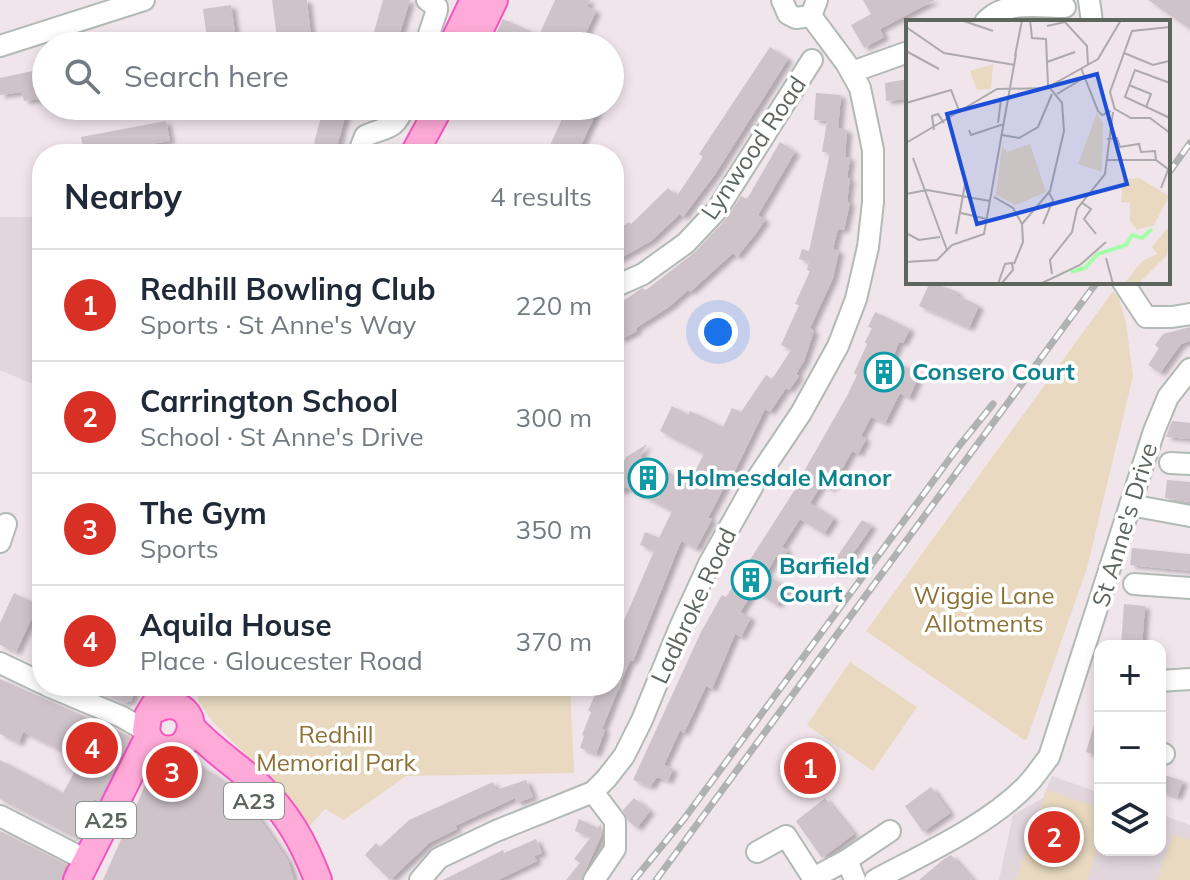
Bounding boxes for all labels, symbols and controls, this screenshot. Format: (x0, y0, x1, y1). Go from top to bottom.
inset map (906, 20, 1170, 284)
search box (32, 32, 624, 120)
icon: search (60, 54, 104, 98)
text: Search here (124, 57, 289, 95)
street label: Lynwood Road (694, 70, 812, 225)
text: Nearby (64, 175, 182, 218)
text: 4 results (490, 180, 592, 213)
text: Redhill Bowling Club (140, 270, 436, 308)
text: 1 (82, 289, 98, 322)
text: 220 m (516, 289, 592, 322)
text: Sports · St Anne's Way (140, 308, 416, 341)
your location (698, 312, 738, 352)
building icon: Consero Court (863, 351, 905, 393)
place label: Consero Court (912, 356, 1075, 386)
text: Carrington School (140, 382, 398, 420)
text: 2 (82, 401, 98, 434)
text: 300 m (516, 401, 592, 434)
text: School · St Anne's Drive (140, 420, 424, 453)
street label: St Anne's Drive (1085, 439, 1163, 610)
building icon: Holmesdale Manor (627, 457, 669, 499)
place label: Holmesdale Manor (676, 462, 892, 492)
text: The Gym (140, 494, 267, 532)
text: 3 (82, 513, 98, 546)
text: 350 m (516, 513, 592, 546)
street label: Ladbroke Road (644, 523, 742, 688)
text: Sports (140, 532, 219, 565)
place label: Barfield Court (779, 550, 870, 608)
building icon: Barfield Court (730, 559, 772, 601)
park label: Wiggie Lane Allotments (914, 580, 1054, 638)
text: Aquila House (140, 606, 332, 644)
text: 4 (82, 625, 98, 658)
text: 370 m (516, 625, 592, 658)
map controls (1094, 640, 1166, 856)
button: + (1094, 640, 1166, 712)
text: Place · Gloucester Road (140, 644, 423, 677)
button: − (1094, 712, 1166, 784)
pin: 4 (66, 718, 118, 778)
park label: Redhill Memorial Park (256, 719, 417, 777)
pin: 1 (784, 738, 836, 798)
pin: 3 (146, 742, 198, 802)
road number: A23 (224, 783, 284, 819)
button: layers (1094, 784, 1166, 856)
road number: A25 (76, 802, 136, 838)
pin: 2 (1028, 807, 1080, 867)

